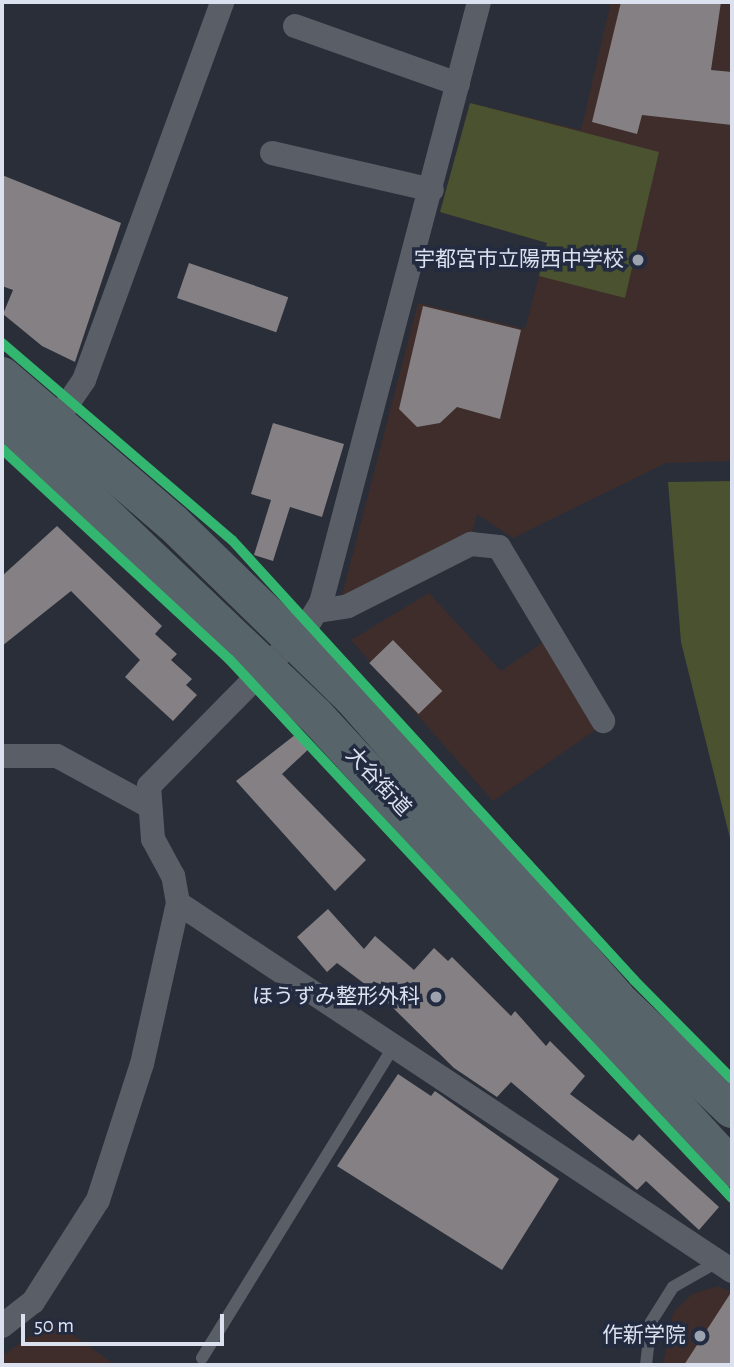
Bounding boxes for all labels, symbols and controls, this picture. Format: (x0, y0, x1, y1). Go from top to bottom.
place label: 宇都宮市立陽西中学校 (414, 247, 624, 273)
marker: 宇都宮市立陽西中学校 (630, 252, 646, 268)
street label: 大谷街道 (340, 743, 416, 821)
place label: ほうずみ整形外科 (252, 984, 420, 1010)
marker: ほうずみ整形外科 (426, 987, 446, 1007)
scale bar (24, 1300, 228, 1344)
text: 50 m (34, 1315, 74, 1336)
place label: 作新学院 (602, 1323, 686, 1349)
marker: 作新学院 (692, 1328, 708, 1344)

